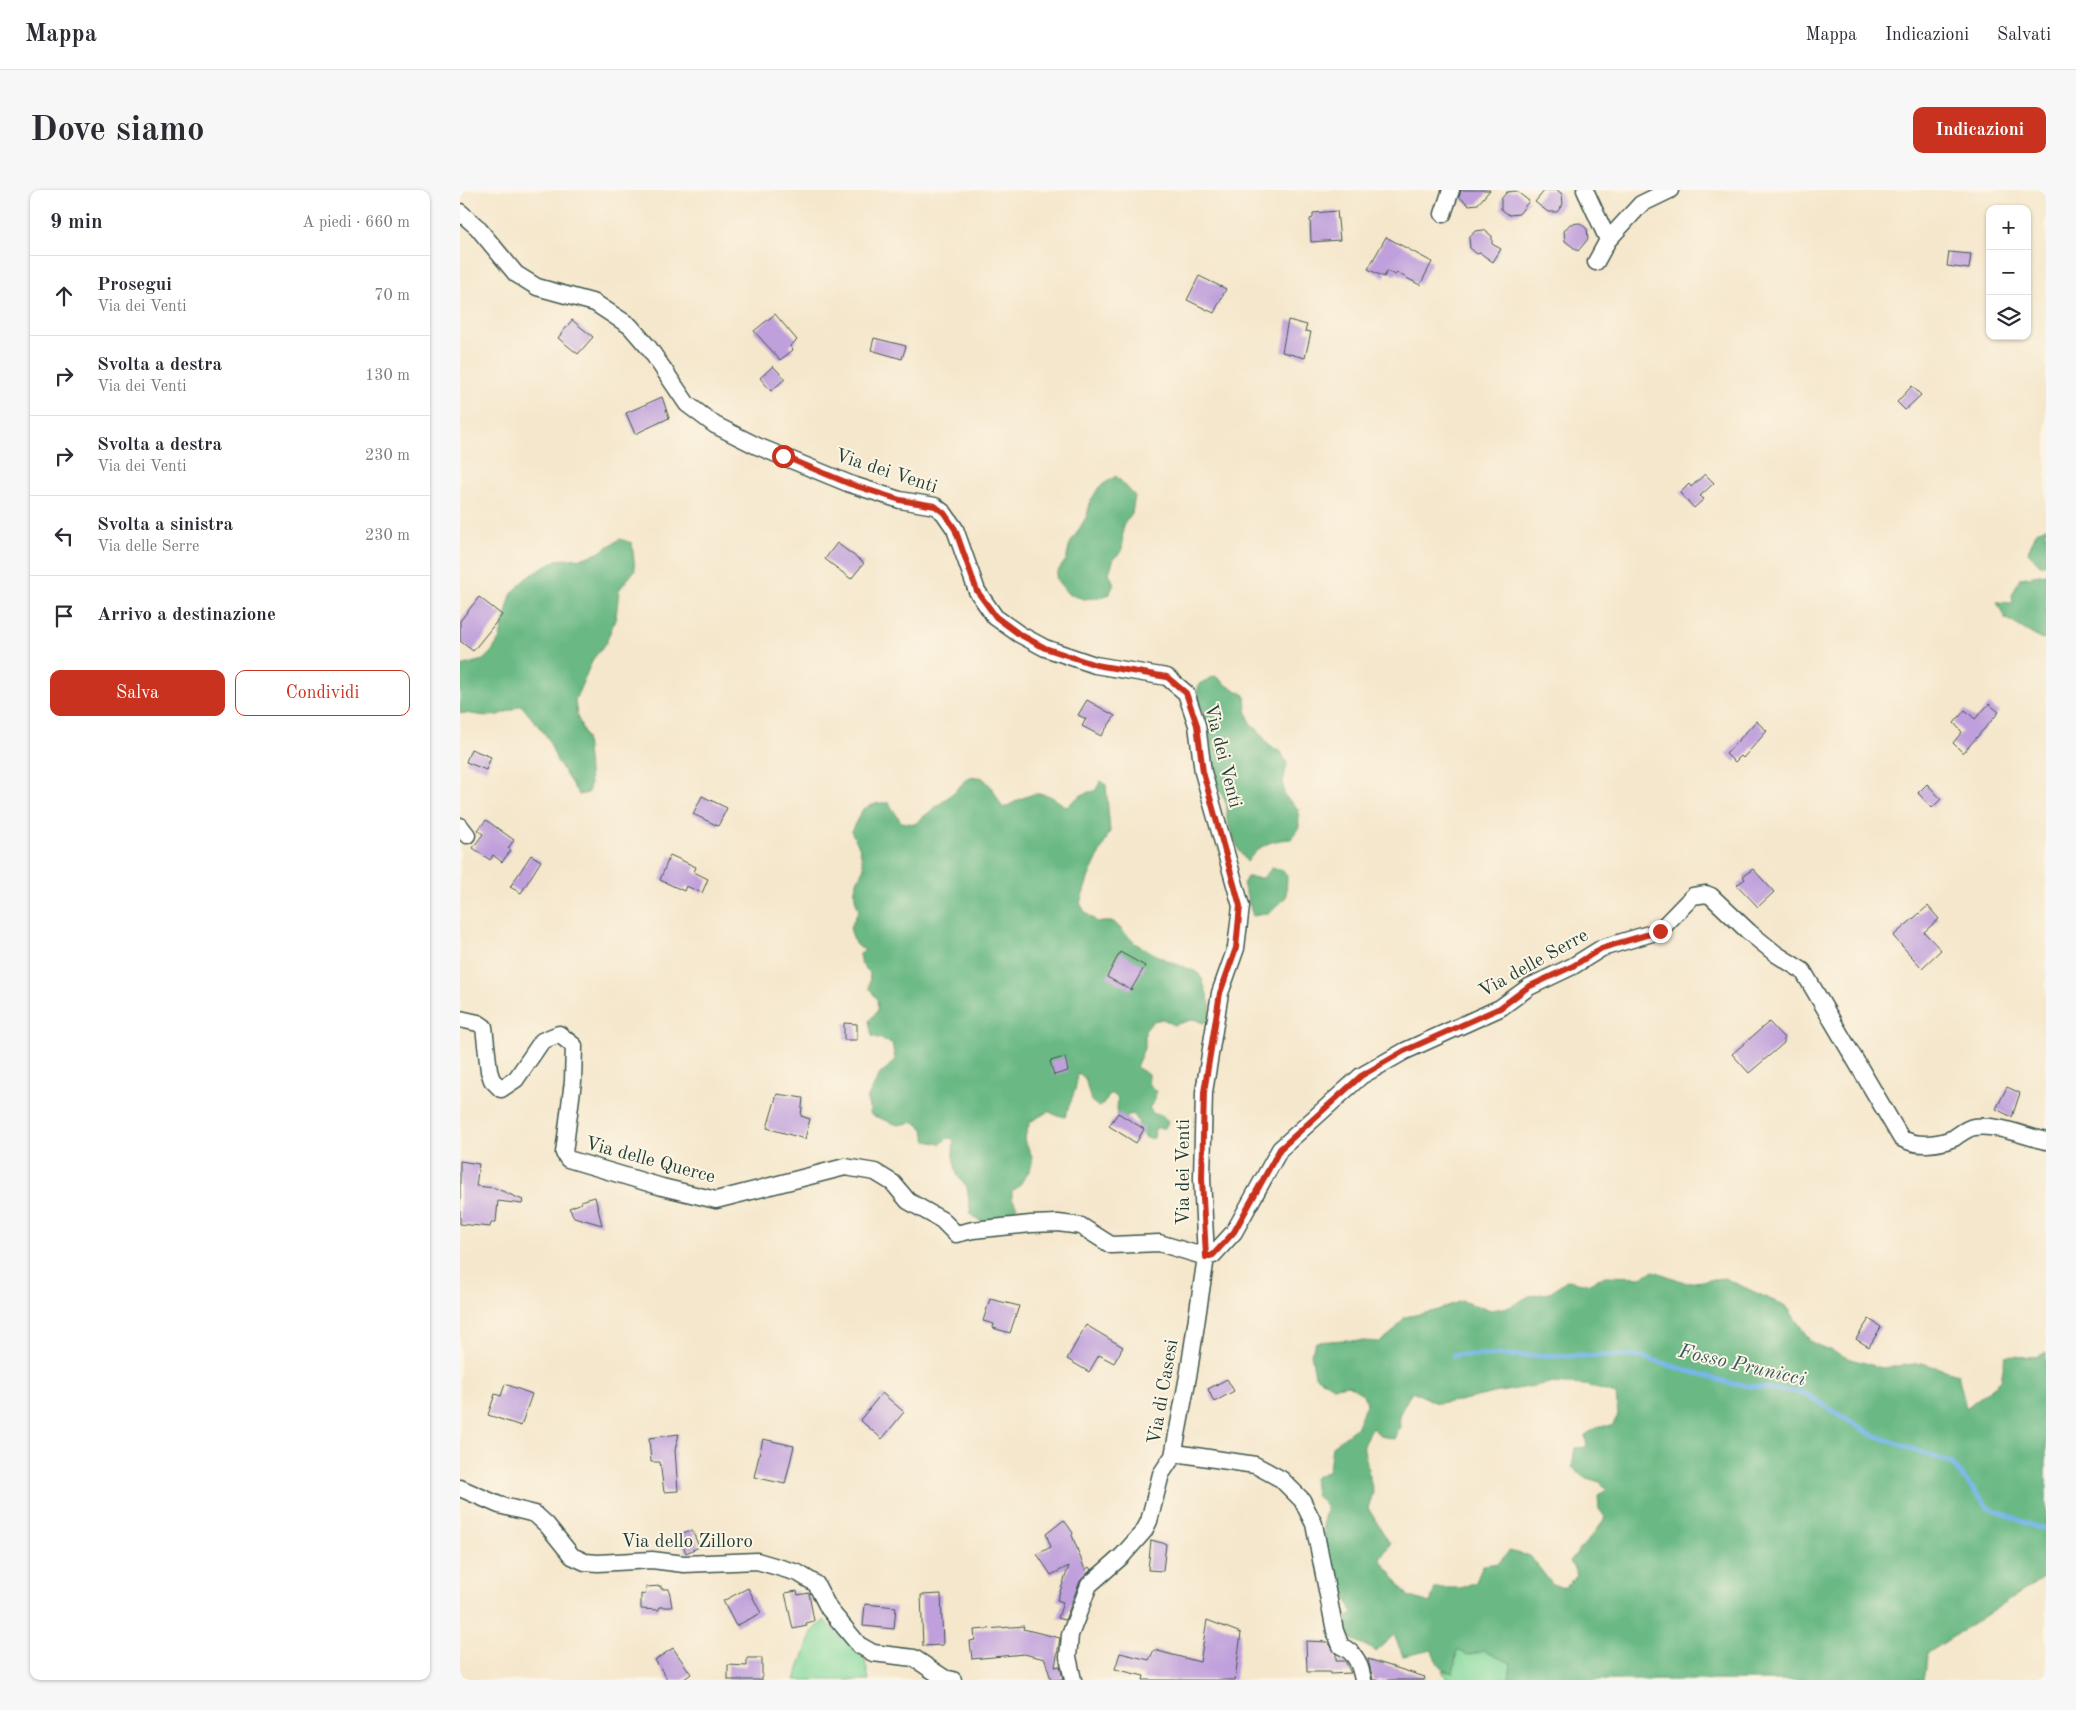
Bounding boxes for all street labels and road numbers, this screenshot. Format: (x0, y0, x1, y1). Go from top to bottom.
street label: Via dei Venti (832, 447, 940, 497)
street label: Via dei Venti (1200, 702, 1244, 810)
street label: Via delle Serre (1476, 926, 1592, 1002)
street label: Via dei Venti (1175, 1119, 1194, 1225)
street label: Via delle Querce (583, 1135, 717, 1187)
street label: Via di Casesi (1145, 1338, 1183, 1446)
street label: Via dello Zilloro (621, 1533, 753, 1552)

